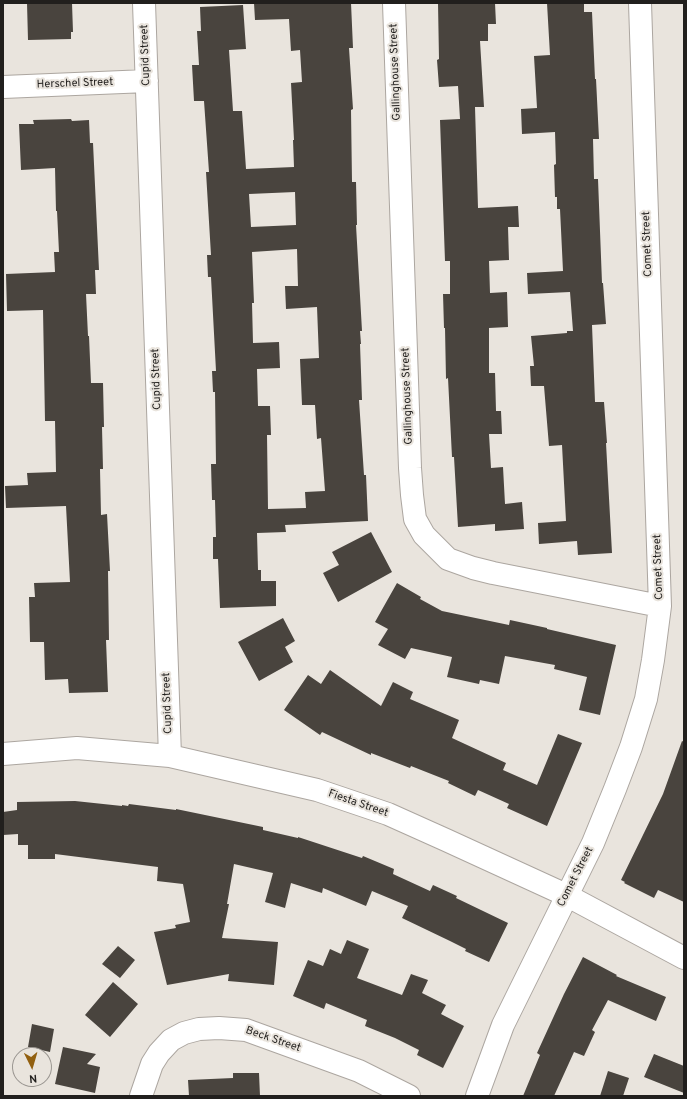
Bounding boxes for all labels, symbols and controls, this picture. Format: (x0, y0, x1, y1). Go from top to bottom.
street label: Gallinghouse Street (388, 23, 404, 121)
street label: Cupid Street (138, 24, 154, 86)
street label: Herschel Street (37, 76, 113, 92)
street label: Comet Street (640, 211, 656, 277)
street label: Gallinghouse Street (400, 347, 416, 445)
street label: Cupid Street (149, 348, 165, 410)
street label: Comet Street (651, 534, 667, 600)
street label: Cupid Street (160, 672, 176, 734)
street label: Fiesta Street (326, 788, 390, 820)
street label: Comet Street (555, 845, 597, 909)
street label: Beck Street (244, 1024, 302, 1056)
north arrow (12, 1047, 52, 1087)
text: N (28, 1071, 38, 1085)

